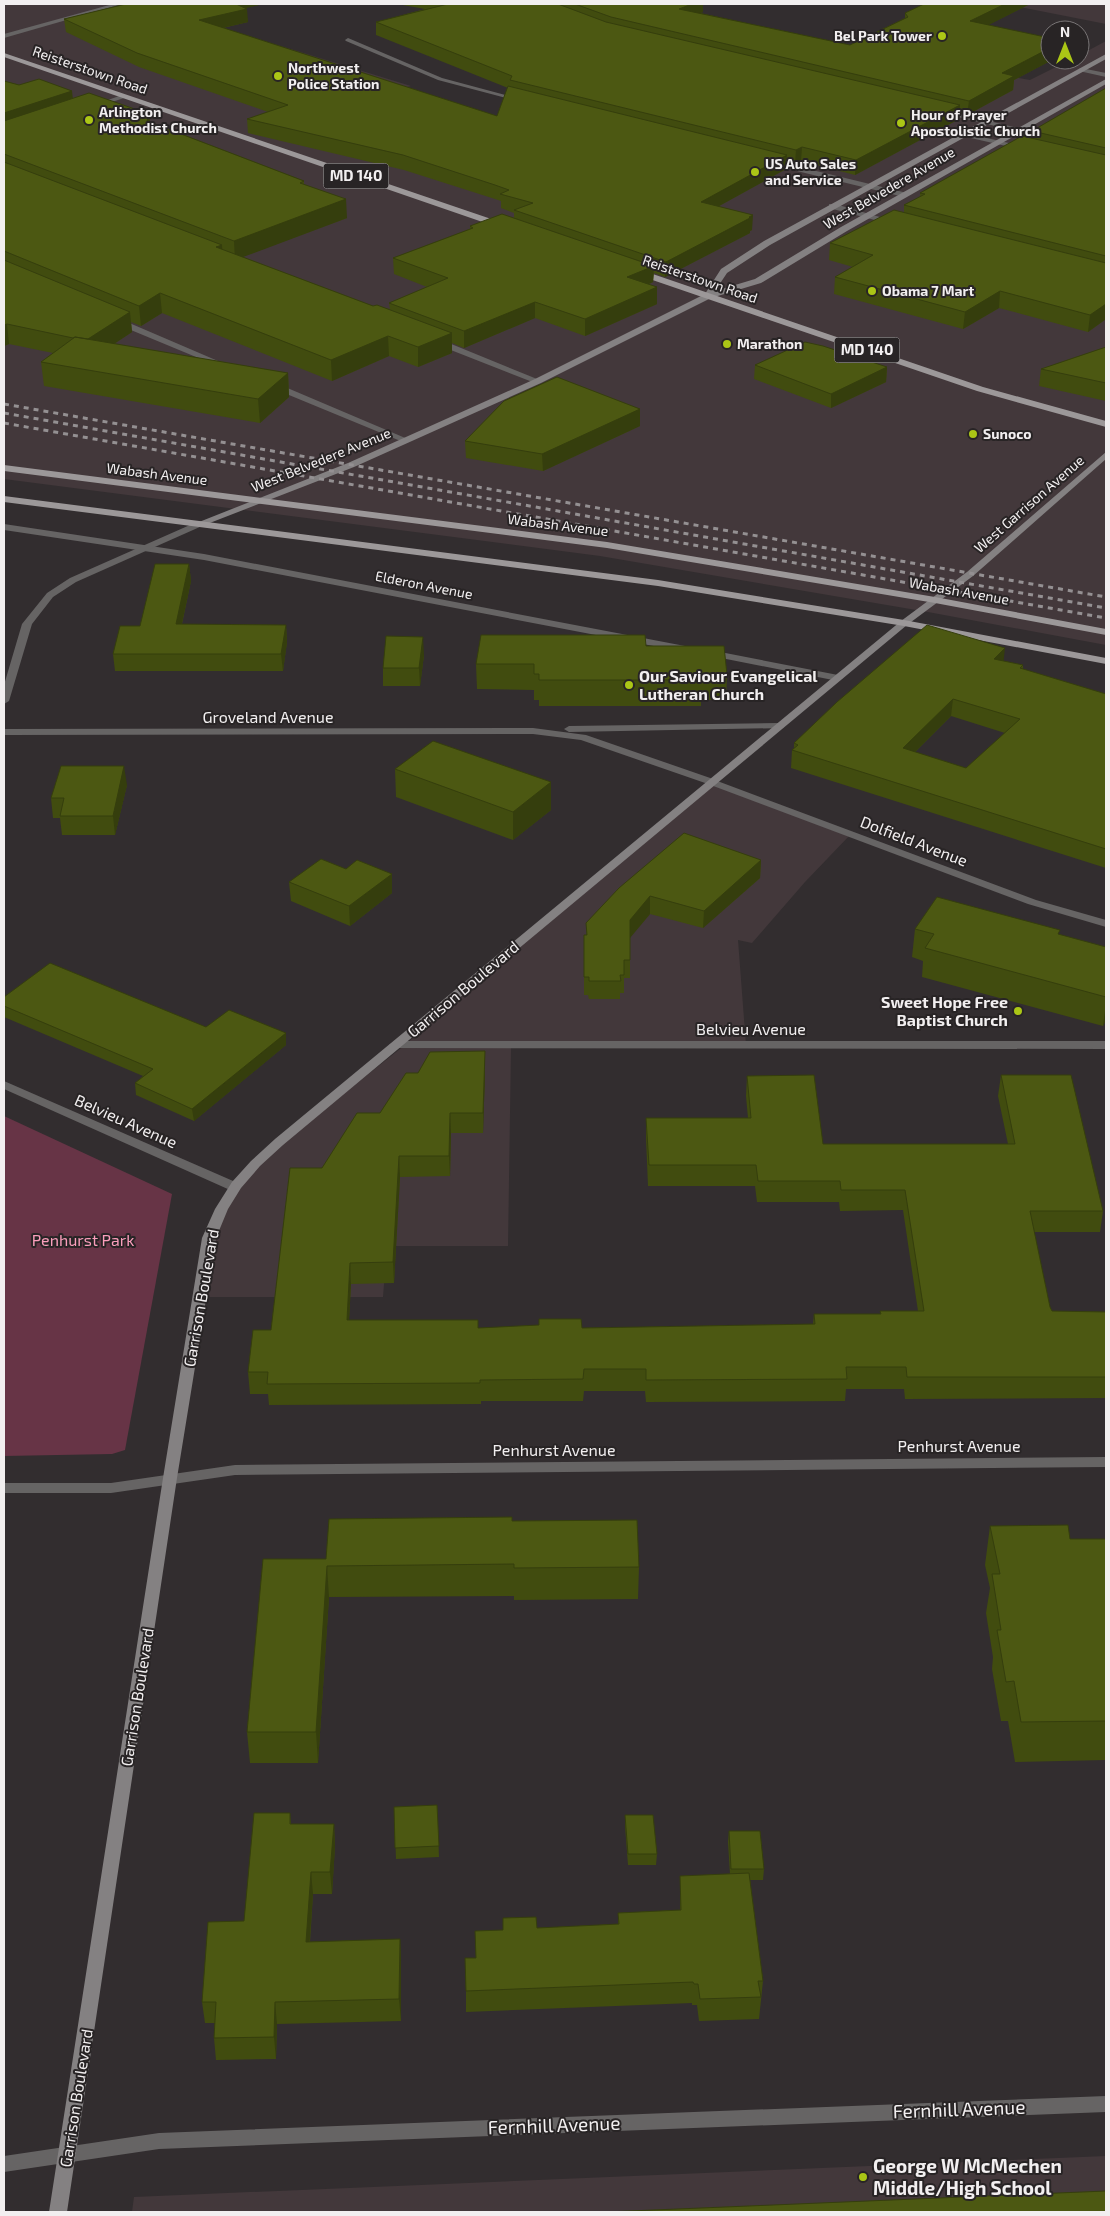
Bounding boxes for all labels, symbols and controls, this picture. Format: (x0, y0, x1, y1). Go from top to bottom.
north arrow (1040, 20, 1090, 70)
text: N (1060, 23, 1070, 40)
place label: Bel Park Tower (834, 27, 932, 44)
marker: Bel Park Tower (936, 30, 948, 42)
street label: Reisterstown Road (30, 42, 150, 97)
place label: Northwest Police Station (288, 59, 379, 92)
marker: Northwest Police Station (272, 70, 284, 82)
place label: Arlington Methodist Church (99, 103, 217, 136)
place label: Hour of Prayer Apostolistic Church (911, 106, 1040, 139)
marker: Arlington Methodist Church (83, 114, 95, 126)
marker: Hour of Prayer Apostolistic Church (895, 117, 907, 129)
street label: West Belvedere Avenue (820, 143, 958, 232)
place label: US Auto Sales and Service (765, 155, 856, 188)
road number: MD 140 (324, 164, 388, 188)
marker: US Auto Sales and Service (749, 166, 761, 178)
street label: Reisterstown Road (640, 251, 760, 306)
place label: Obama 7 Mart (882, 282, 974, 299)
marker: Obama 7 Mart (866, 285, 878, 297)
place label: Marathon (737, 335, 803, 352)
marker: Marathon (721, 338, 733, 350)
road number: MD 140 (834, 338, 900, 362)
street label: West Belvedere Avenue (248, 424, 393, 495)
place label: Sunoco (983, 425, 1031, 442)
marker: Sunoco (967, 428, 979, 440)
street label: West Garrison Avenue (970, 451, 1087, 556)
street label: Wabash Avenue (106, 459, 208, 488)
street label: Wabash Avenue (507, 510, 609, 539)
street label: Elderon Avenue (374, 567, 474, 602)
street label: Wabash Avenue (908, 573, 1010, 608)
place label: Our Saviour Evangelical Lutheran Church (639, 666, 818, 703)
marker: Our Saviour Evangelical Lutheran Church (623, 679, 635, 691)
street label: Groveland Avenue (202, 707, 334, 726)
street label: Dolfield Avenue (858, 811, 971, 870)
street label: Garrison Boulevard (403, 936, 522, 1041)
place label: Sweet Hope Free Baptist Church (881, 992, 1008, 1029)
marker: Sweet Hope Free Baptist Church (1012, 1005, 1024, 1017)
street label: Belvieu Avenue (696, 1019, 806, 1038)
street label: Belvieu Avenue (72, 1090, 180, 1152)
street label: Garrison Boulevard (179, 1227, 222, 1368)
park label: Penhurst Park (32, 1230, 134, 1249)
street label: Penhurst Avenue (897, 1436, 1021, 1455)
street label: Penhurst Avenue (492, 1440, 616, 1459)
street label: Garrison Boulevard (116, 1626, 157, 1767)
street label: Garrison Boulevard (55, 2027, 96, 2168)
street label: Fernhill Avenue (892, 2095, 1026, 2122)
street label: Fernhill Avenue (487, 2111, 621, 2138)
place label: George W McMechen Middle/High School (873, 2154, 1062, 2199)
marker: George W McMechen Middle/High School (857, 2171, 869, 2183)

